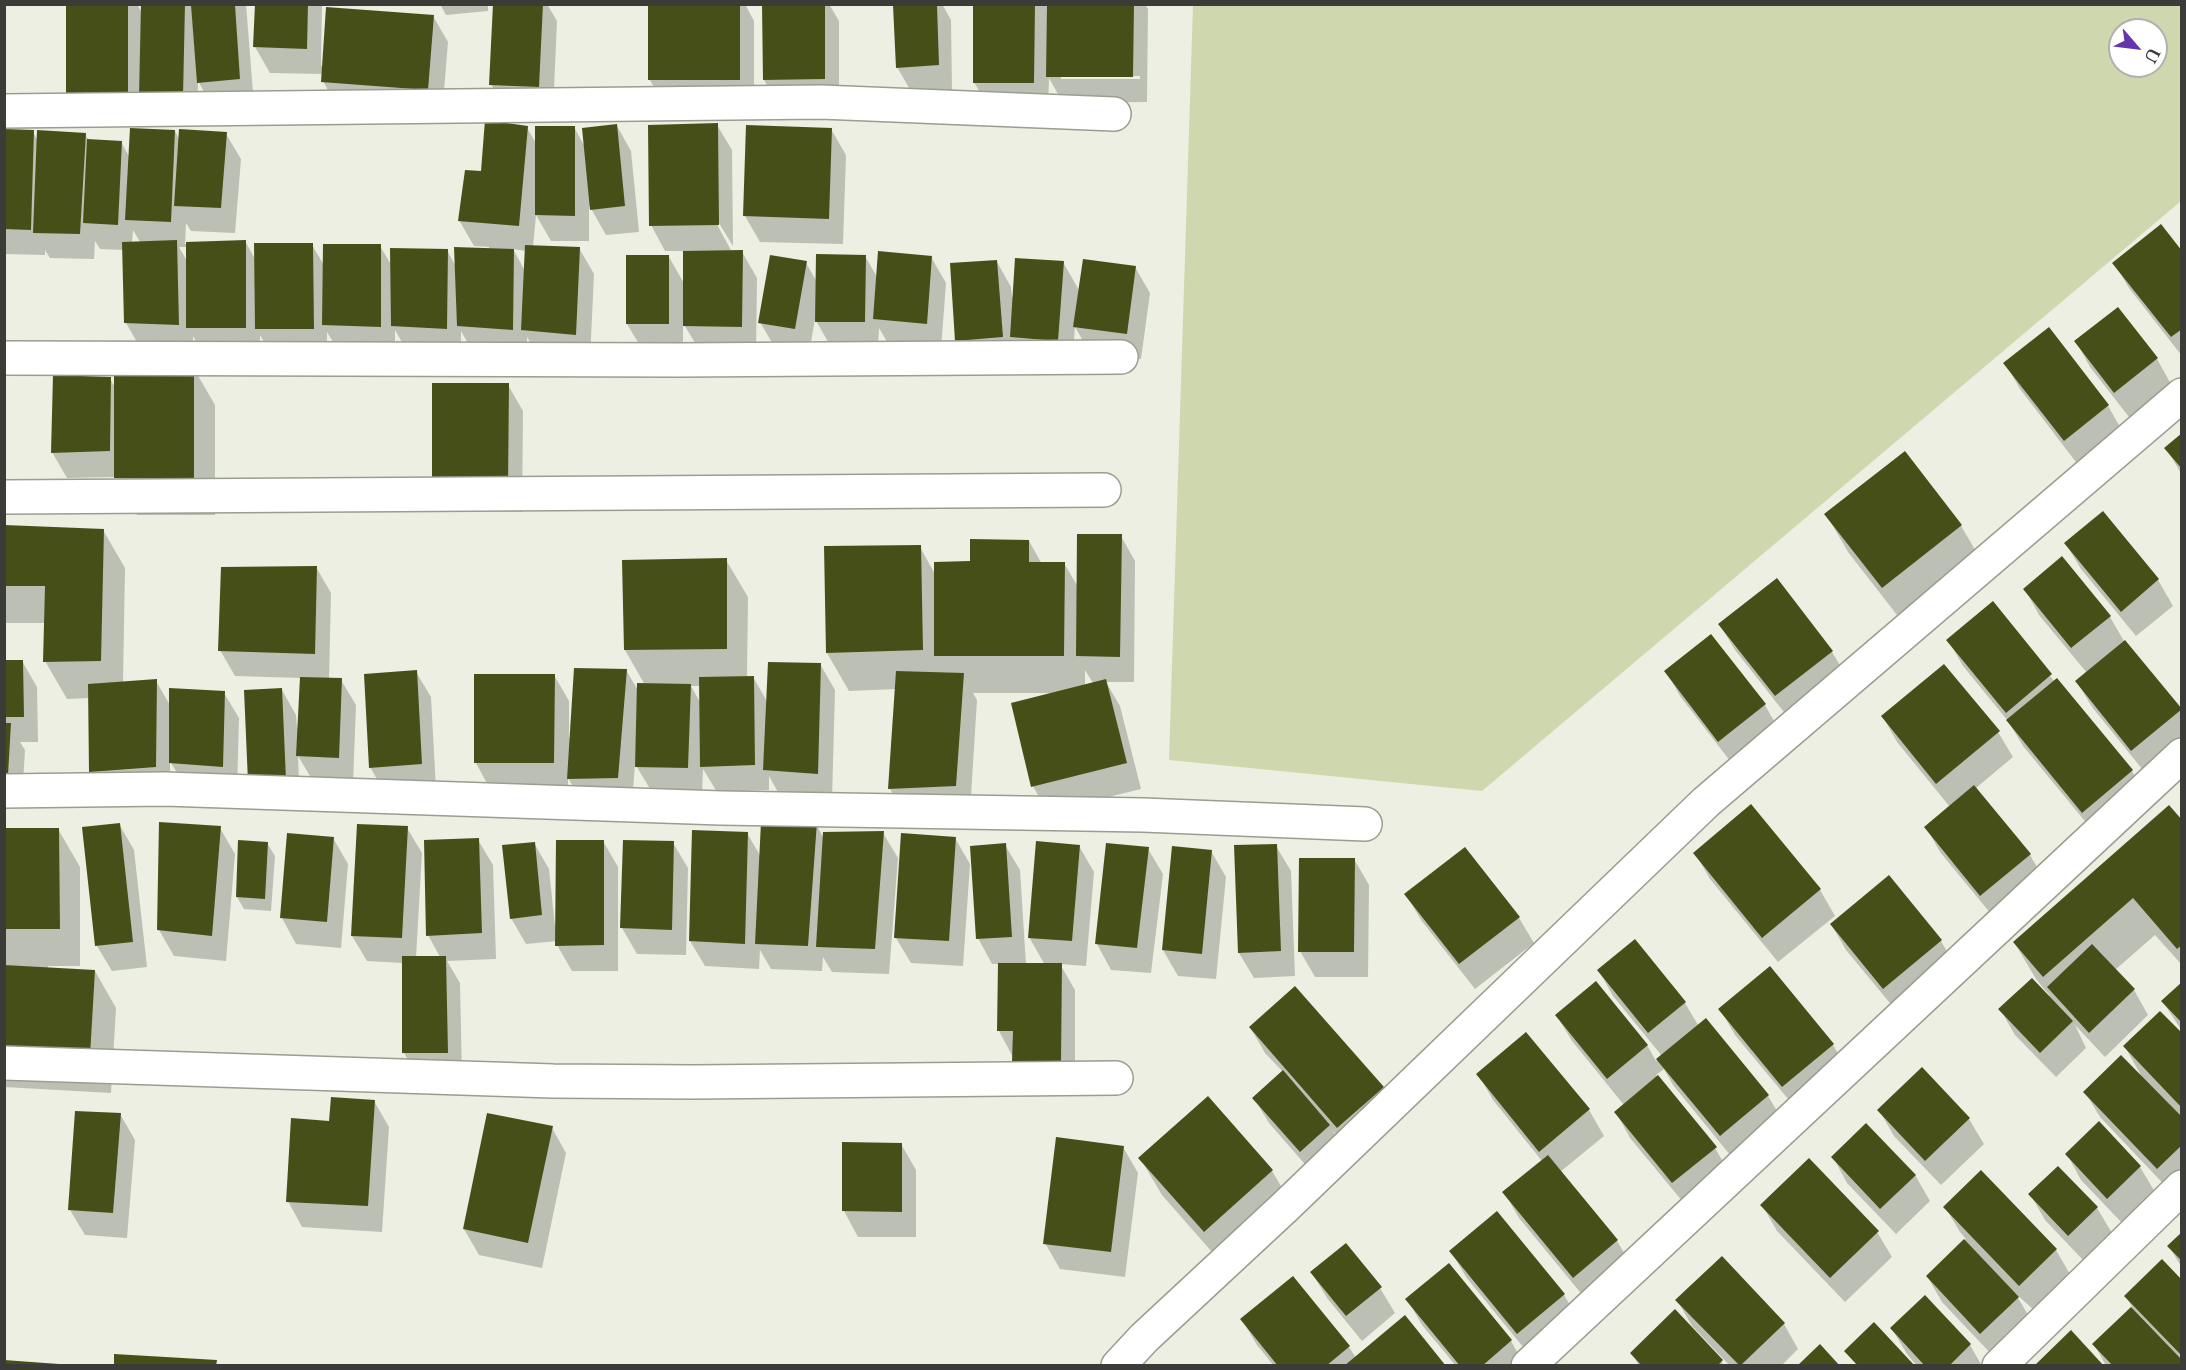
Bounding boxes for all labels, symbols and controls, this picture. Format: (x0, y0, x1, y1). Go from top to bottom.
north arrow (2108, 18, 2168, 78)
text: U (2140, 45, 2164, 66)

